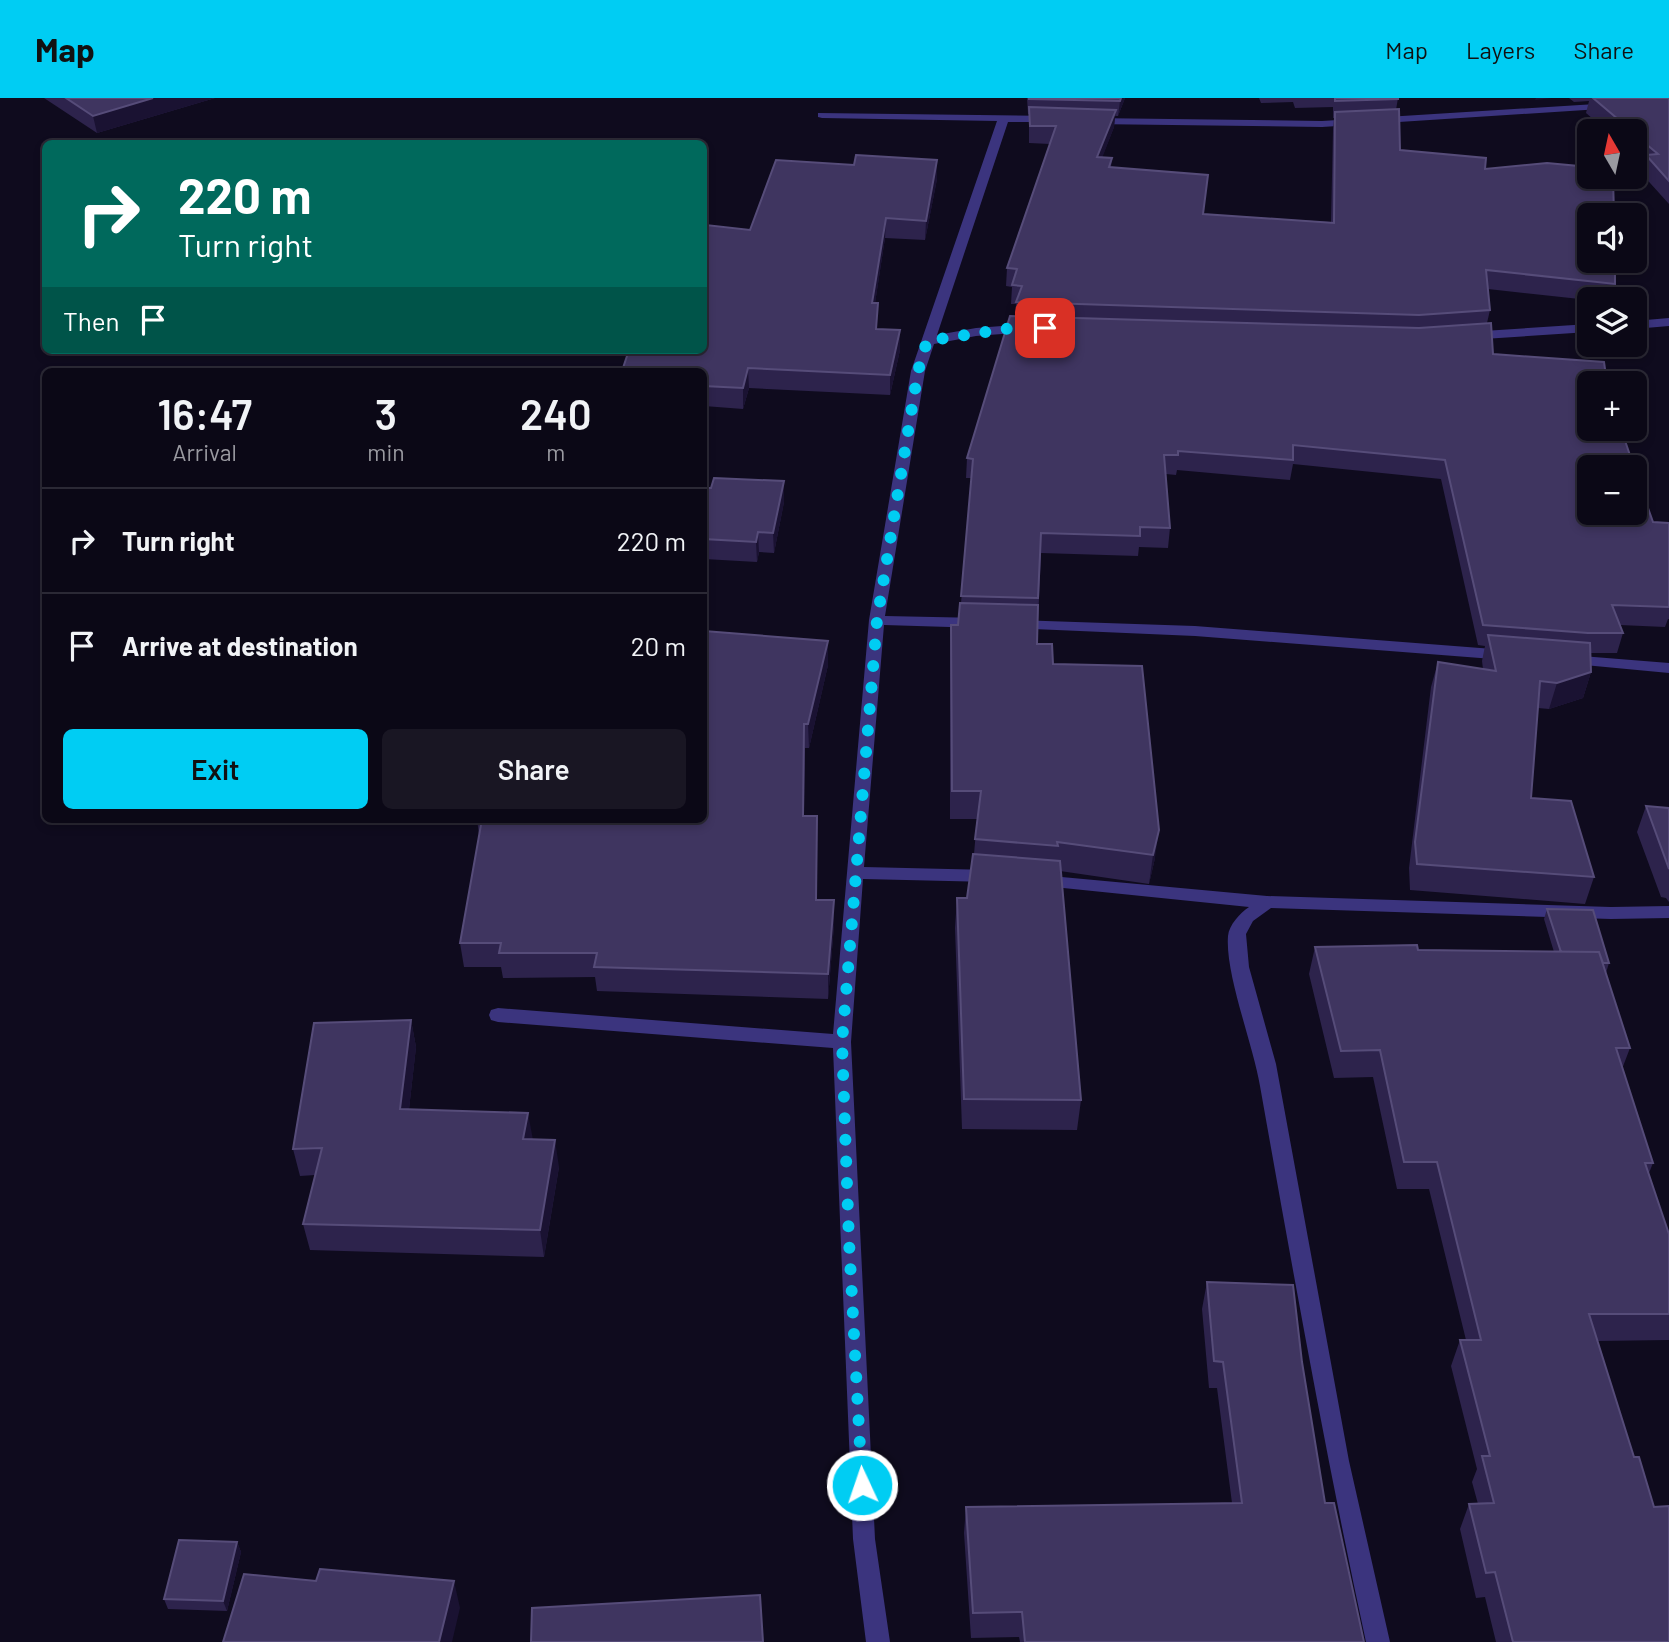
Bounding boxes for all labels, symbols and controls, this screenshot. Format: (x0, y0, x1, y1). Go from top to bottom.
text: Map (35, 29, 95, 69)
text: Map (1385, 35, 1428, 64)
text: Layers (1466, 35, 1535, 64)
text: Share (1573, 35, 1634, 64)
north arrow (1577, 119, 1647, 189)
map controls (1577, 119, 1647, 525)
text: 220 m (178, 165, 312, 224)
icon: right (63, 168, 154, 259)
button: sound (1577, 203, 1647, 273)
text: Turn right (178, 225, 313, 263)
button: layers (1577, 287, 1647, 357)
pin (1015, 298, 1075, 358)
icon: arrive (134, 301, 172, 339)
text: Then (63, 305, 120, 336)
icon: arrive (1026, 309, 1064, 347)
button: + (1577, 371, 1647, 441)
text: 16:47 (157, 388, 252, 438)
text: 3 (375, 388, 397, 438)
text: 240 (520, 388, 592, 438)
text: Arrival (173, 438, 237, 466)
text: min (367, 438, 405, 466)
text: m (546, 438, 565, 466)
button: − (1577, 455, 1647, 525)
icon: right (63, 522, 101, 560)
text: Turn right (122, 525, 235, 556)
text: 220 m (617, 525, 686, 556)
icon: arrive (63, 627, 101, 665)
text: Arrive at destination (122, 630, 358, 661)
text: 20 m (631, 630, 686, 661)
button: Exit (63, 729, 368, 809)
button: Share (382, 729, 686, 809)
position arrow (825, 1448, 899, 1522)

